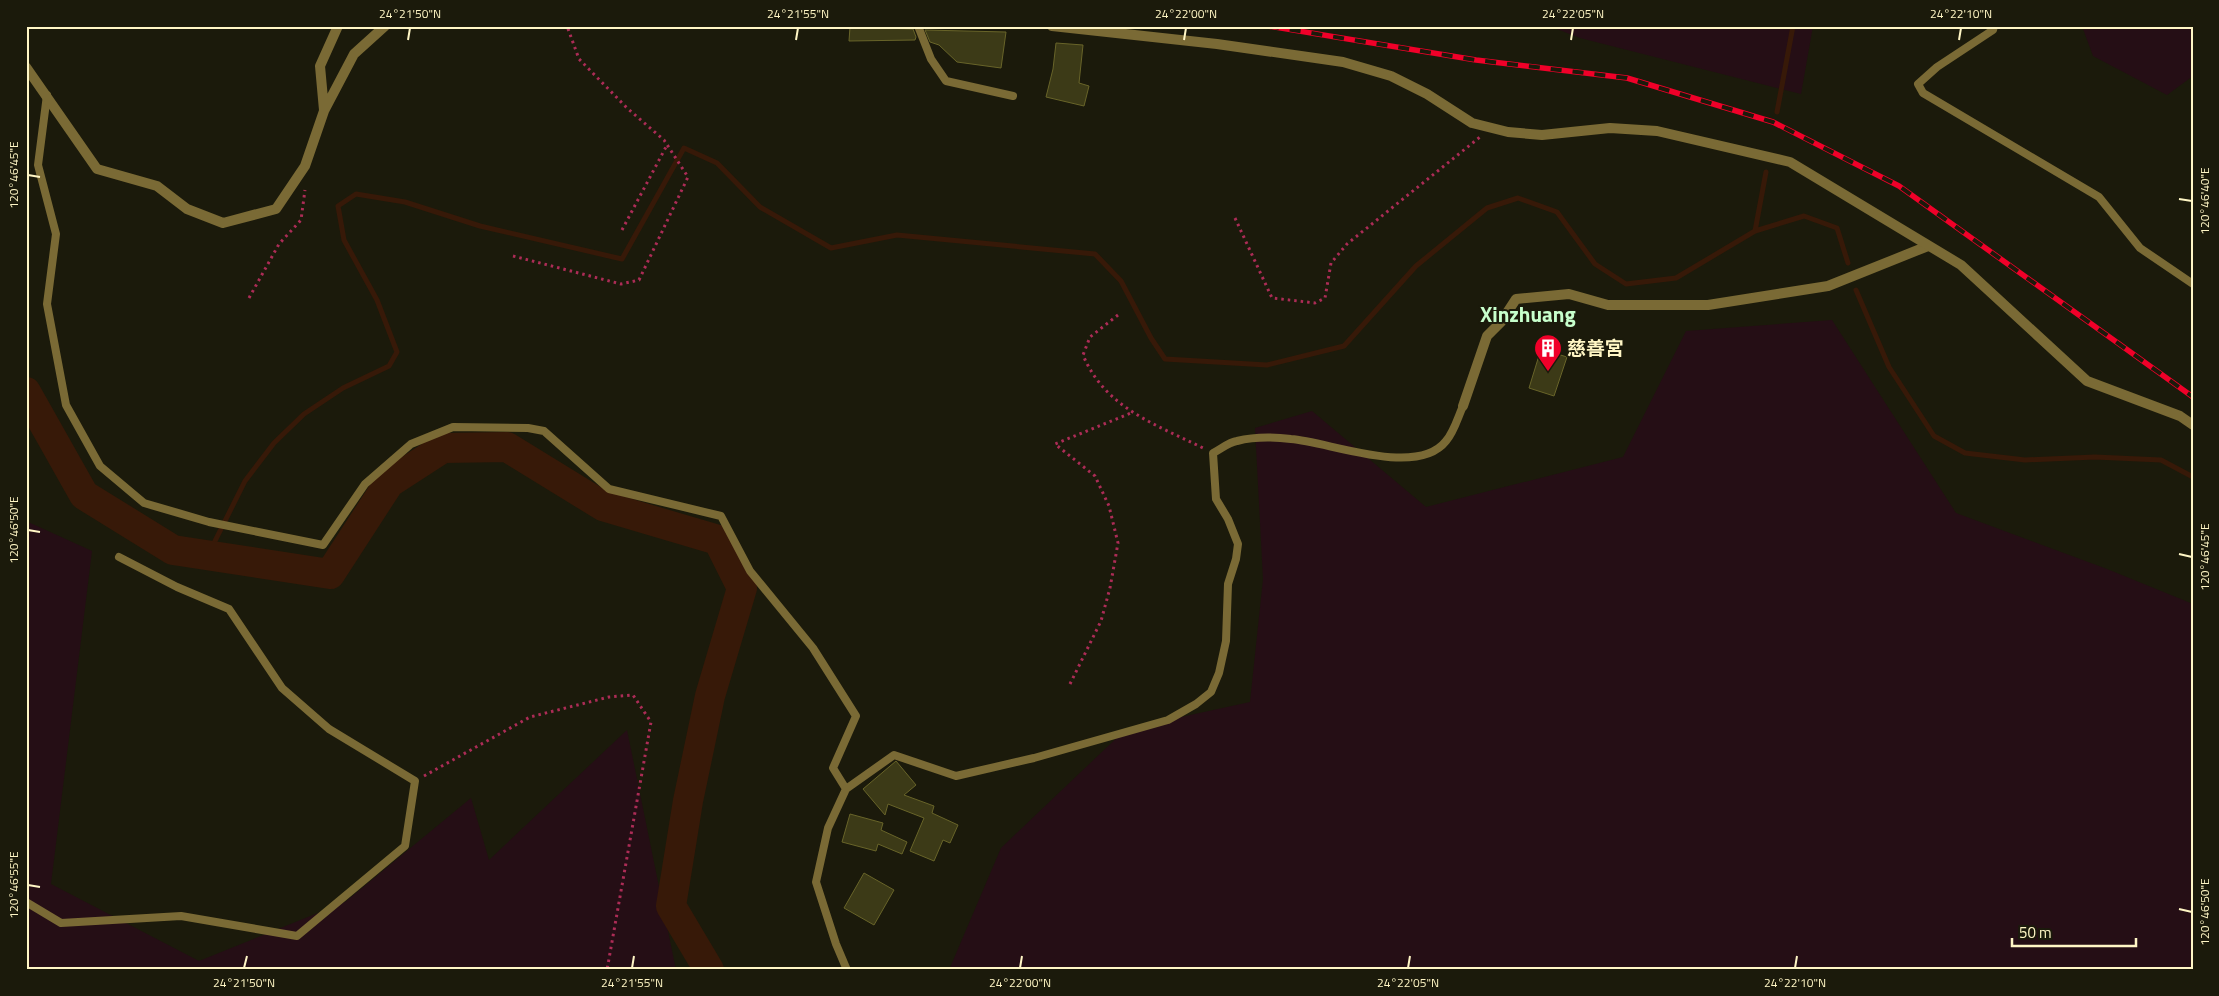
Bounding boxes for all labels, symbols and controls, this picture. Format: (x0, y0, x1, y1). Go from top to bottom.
text: 24°21'50"N (379, 4, 441, 23)
text: 24°21'55"N (767, 4, 829, 23)
text: 24°22'00"N (1155, 4, 1217, 23)
text: 24°22'05"N (1542, 4, 1604, 23)
text: 24°22'10"N (1930, 4, 1992, 23)
text: 120°46'45"E (4, 141, 23, 209)
text: 120°46'40"E (2195, 167, 2214, 235)
district label: Xinzhuang (1480, 298, 1576, 330)
building icon: 慈善宮 (1533, 333, 1563, 372)
place label: 慈善宮 (1567, 333, 1624, 362)
text: 120°46'50"E (4, 496, 23, 564)
text: 120°46'45"E (2195, 523, 2214, 591)
text: 120°46'55"E (4, 851, 23, 919)
text: 120°46'50"E (2195, 878, 2214, 946)
scale bar (2012, 916, 2135, 948)
text: 50 m (2019, 921, 2052, 944)
text: 24°21'50"N (213, 973, 275, 992)
text: 24°21'55"N (601, 973, 663, 992)
text: 24°22'00"N (989, 973, 1051, 992)
text: 24°22'05"N (1377, 973, 1439, 992)
text: 24°22'10"N (1764, 973, 1826, 992)

